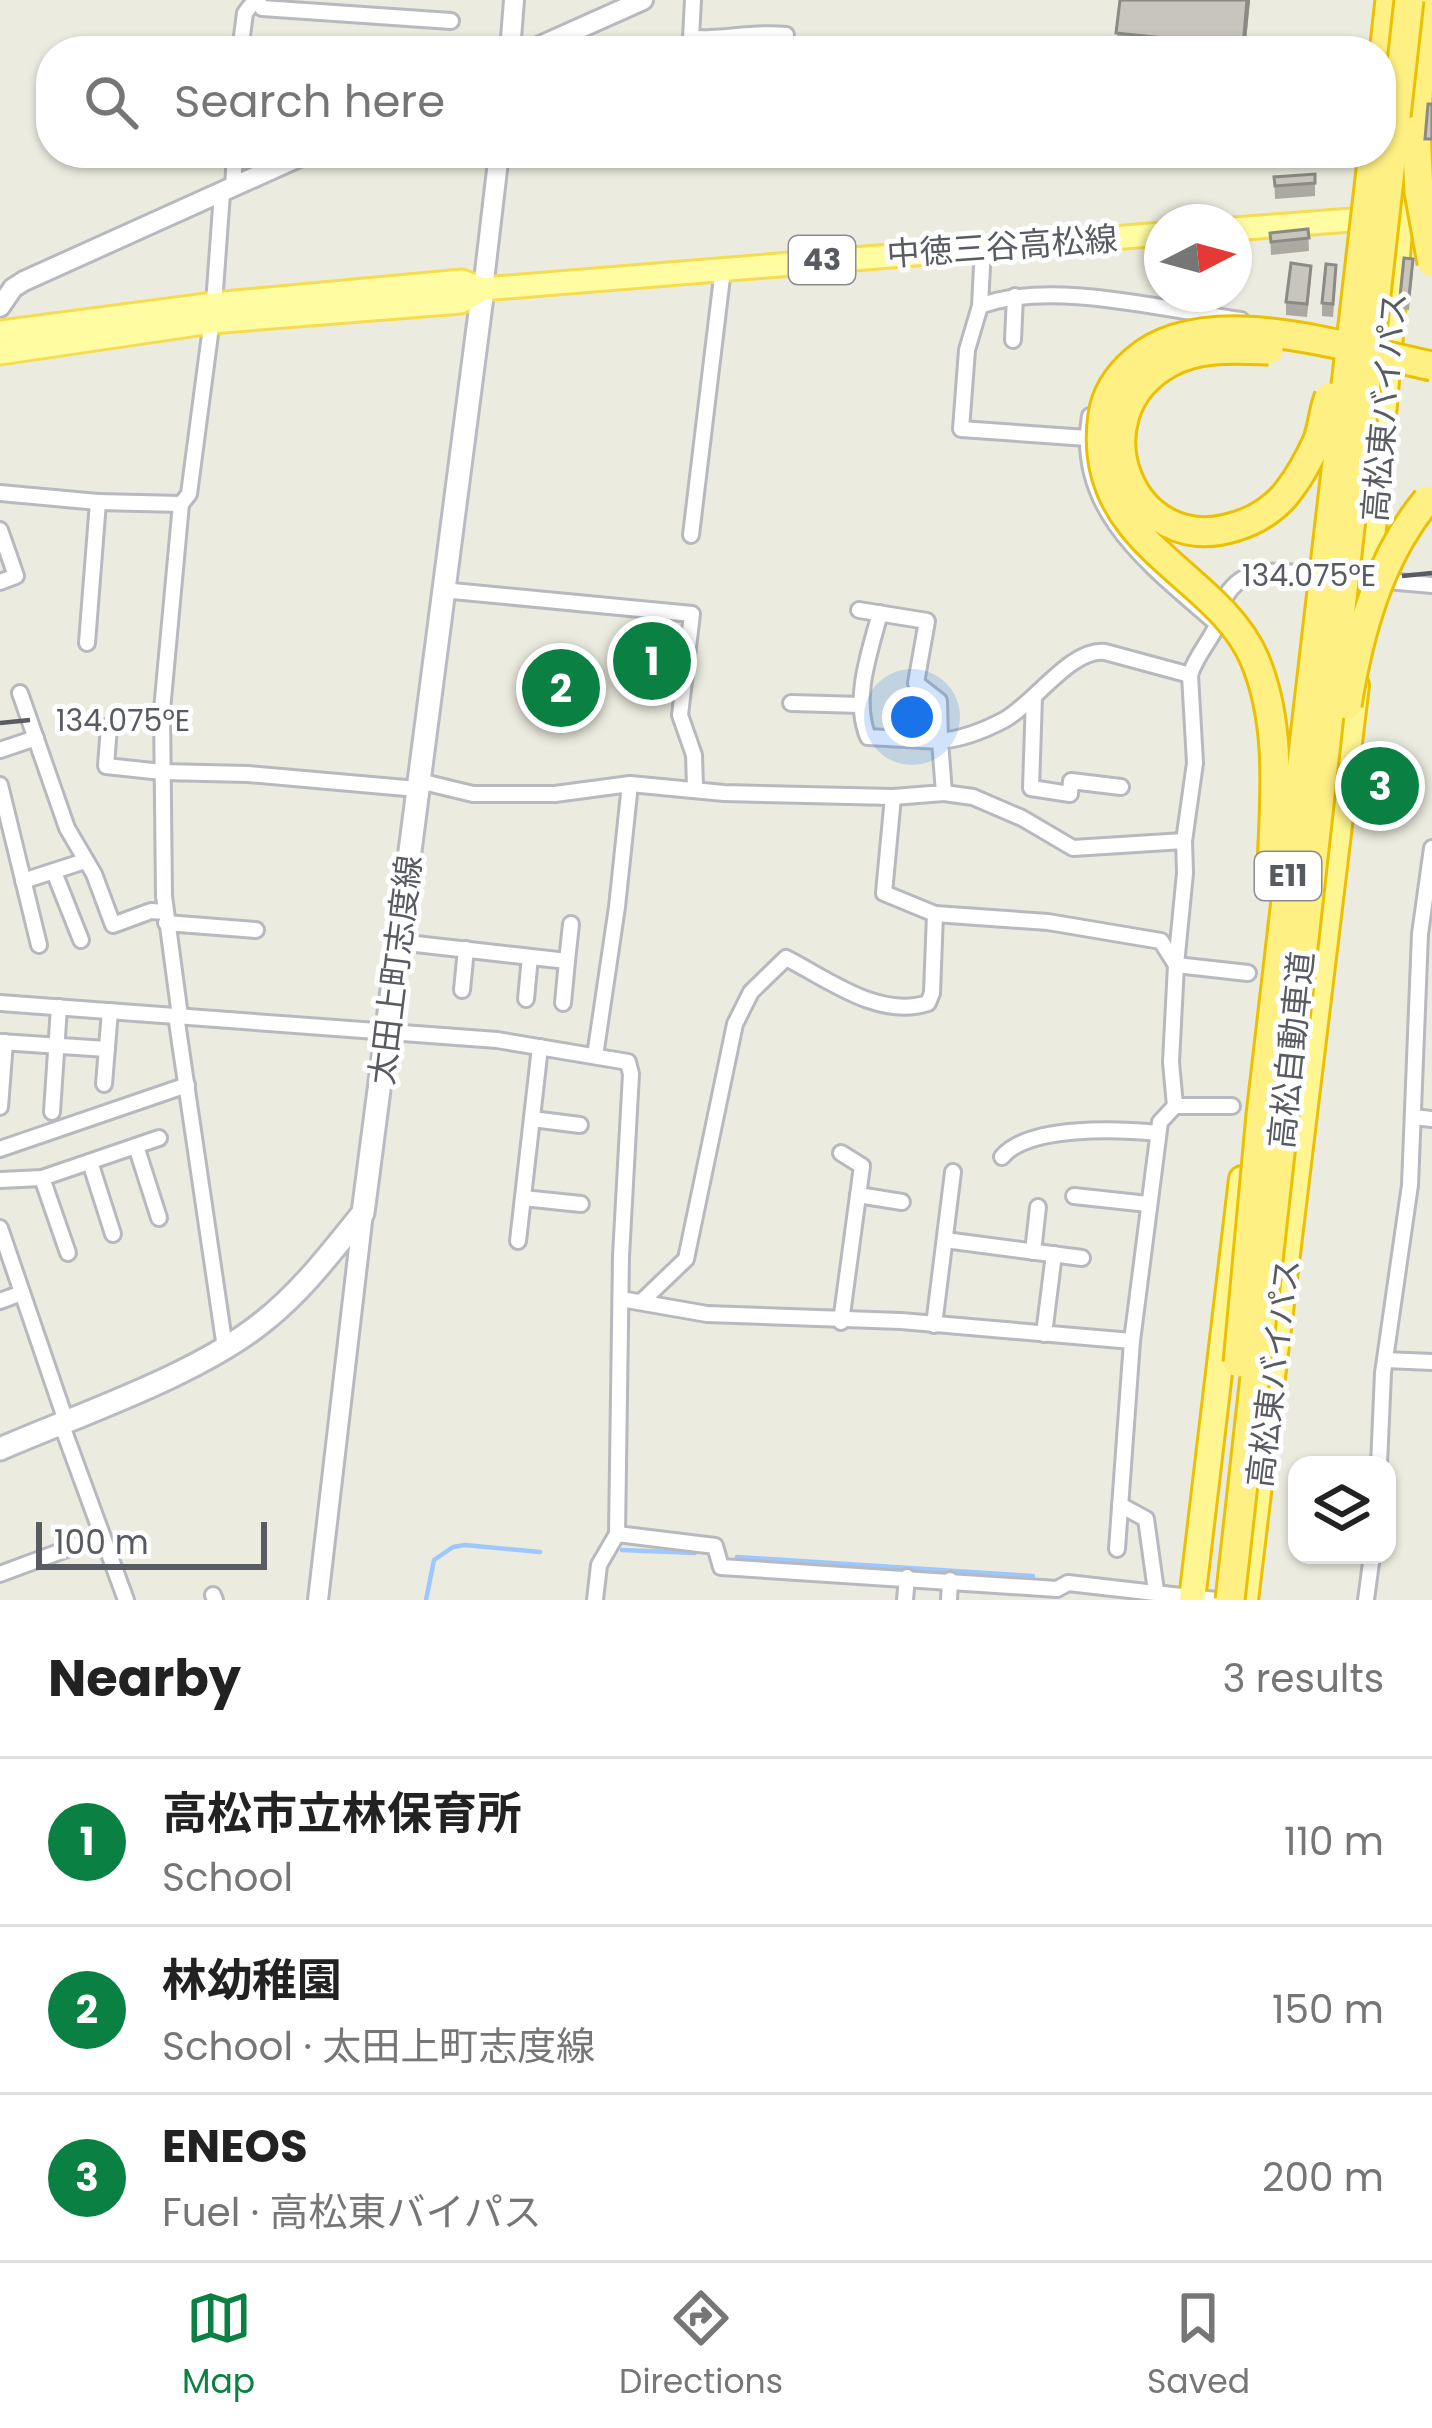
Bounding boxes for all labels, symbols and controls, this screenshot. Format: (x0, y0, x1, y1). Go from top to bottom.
search box (36, 36, 1396, 168)
icon: search (78, 69, 144, 135)
text: Search here (174, 70, 445, 133)
north arrow (1144, 204, 1252, 312)
street label: 中徳三谷高松線 (885, 215, 1119, 278)
road number: 43 (789, 236, 855, 284)
street label: 高松東バイパス (1351, 290, 1418, 524)
text: 134.075°E (1242, 554, 1376, 597)
pin: 1 (613, 616, 691, 706)
pin: 2 (522, 643, 600, 733)
your location (882, 687, 942, 747)
text: 134.075°E (56, 699, 190, 742)
pin: 3 (1341, 741, 1419, 831)
road number: E11 (1255, 852, 1321, 900)
street label: 太田上町志度線 (358, 853, 433, 1088)
street label: 高松自動車道 (1258, 949, 1325, 1151)
street label: 高松東バイパス (1236, 1256, 1311, 1490)
map controls (1288, 1456, 1396, 1564)
button: layers (1288, 1456, 1396, 1564)
scale bar (36, 1516, 267, 1569)
text: 100 m (54, 1519, 149, 1566)
text: Nearby (48, 1642, 241, 1714)
text: 3 results (1222, 1651, 1384, 1706)
text: 高松市立林保育所 (162, 1782, 522, 1845)
text: 1 (80, 1814, 94, 1869)
text: 110 m (1284, 1814, 1384, 1869)
text: School (162, 1850, 293, 1905)
text: 林幼稚園 (162, 1949, 342, 2012)
text: 2 (76, 1982, 98, 2037)
text: 150 m (1272, 1982, 1384, 2037)
text: School · 太田上町志度線 (162, 2019, 595, 2074)
text: ENEOS (162, 2115, 308, 2178)
text: 3 (75, 2150, 99, 2205)
text: 200 m (1262, 2150, 1384, 2205)
text: Fuel · 高松東バイパス (162, 2185, 542, 2240)
tab: Map (182, 2285, 255, 2407)
tab: Directions (619, 2285, 783, 2407)
tab: Saved (1147, 2285, 1250, 2407)

